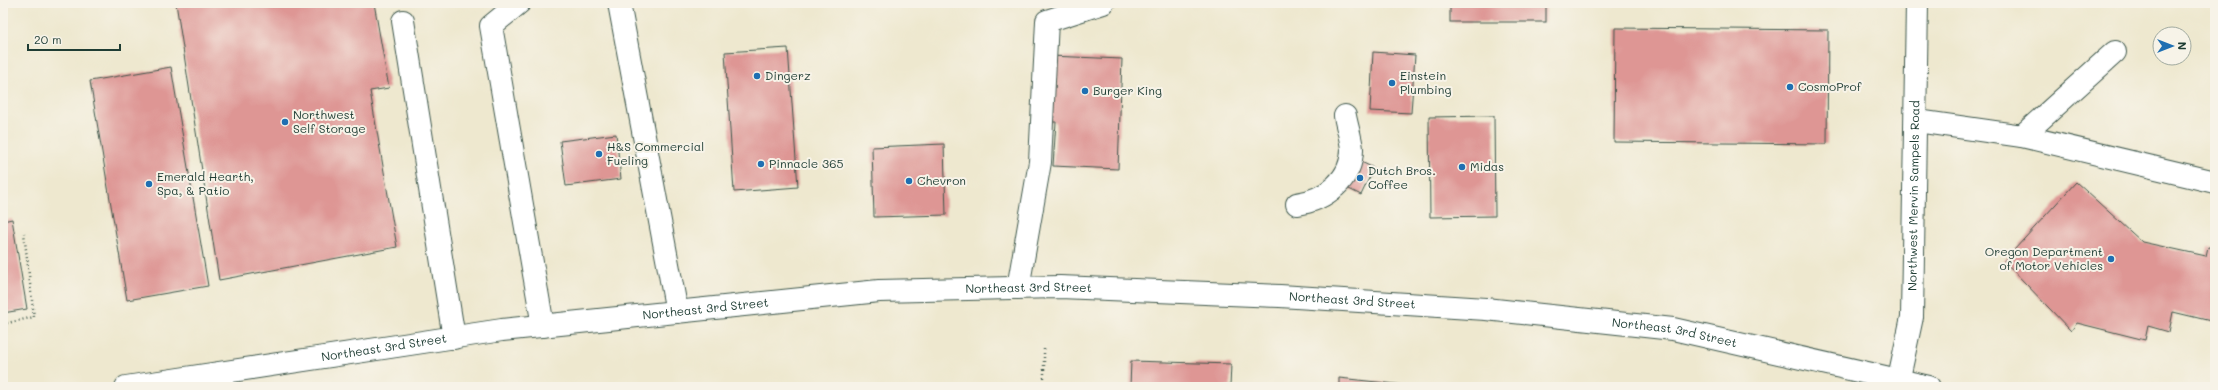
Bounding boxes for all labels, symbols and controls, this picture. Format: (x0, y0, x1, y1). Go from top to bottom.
scale bar (28, 26, 120, 52)
north arrow (2152, 26, 2192, 66)
text: 20 m (34, 31, 62, 47)
text: N (2175, 42, 2190, 50)
place label: Dingerz (765, 67, 811, 83)
place label: Einstein Plumbing (1400, 67, 1451, 97)
marker: Dingerz (752, 71, 762, 81)
marker: Einstein Plumbing (1387, 78, 1397, 88)
place label: CosmoProf (1798, 78, 1862, 94)
place label: Burger King (1093, 82, 1162, 98)
marker: CosmoProf (1785, 82, 1795, 92)
marker: Burger King (1080, 86, 1090, 96)
street label: Northwest Mervin Sampels Road (1903, 100, 1922, 291)
place label: Northwest Self Storage (293, 106, 366, 136)
marker: Northwest Self Storage (280, 117, 290, 127)
place label: H&S Commercial Fueling (607, 138, 704, 168)
marker: H&S Commercial Fueling (594, 149, 604, 159)
place label: Pinnacle 365 (769, 155, 843, 171)
place label: Midas (1470, 158, 1504, 174)
marker: Pinnacle 365 (756, 159, 766, 169)
place label: Dutch Bros. Coffee (1368, 162, 1436, 192)
marker: Midas (1457, 162, 1467, 172)
place label: Emerald Hearth, Spa, & Patio (157, 168, 254, 198)
place label: Chevron (917, 172, 966, 188)
marker: Dutch Bros. Coffee (1355, 173, 1365, 183)
marker: Chevron (904, 176, 914, 186)
marker: Emerald Hearth, Spa, & Patio (144, 179, 154, 189)
place label: Oregon Department of Motor Vehicles (1985, 243, 2103, 273)
marker: Oregon Department of Motor Vehicles (2106, 254, 2116, 264)
street label: Northeast 3rd Street (965, 278, 1092, 296)
street label: Northeast 3rd Street (1289, 288, 1416, 312)
street label: Northeast 3rd Street (642, 293, 769, 322)
street label: Northeast 3rd Street (1611, 314, 1739, 350)
street label: Northeast 3rd Street (320, 329, 448, 364)

